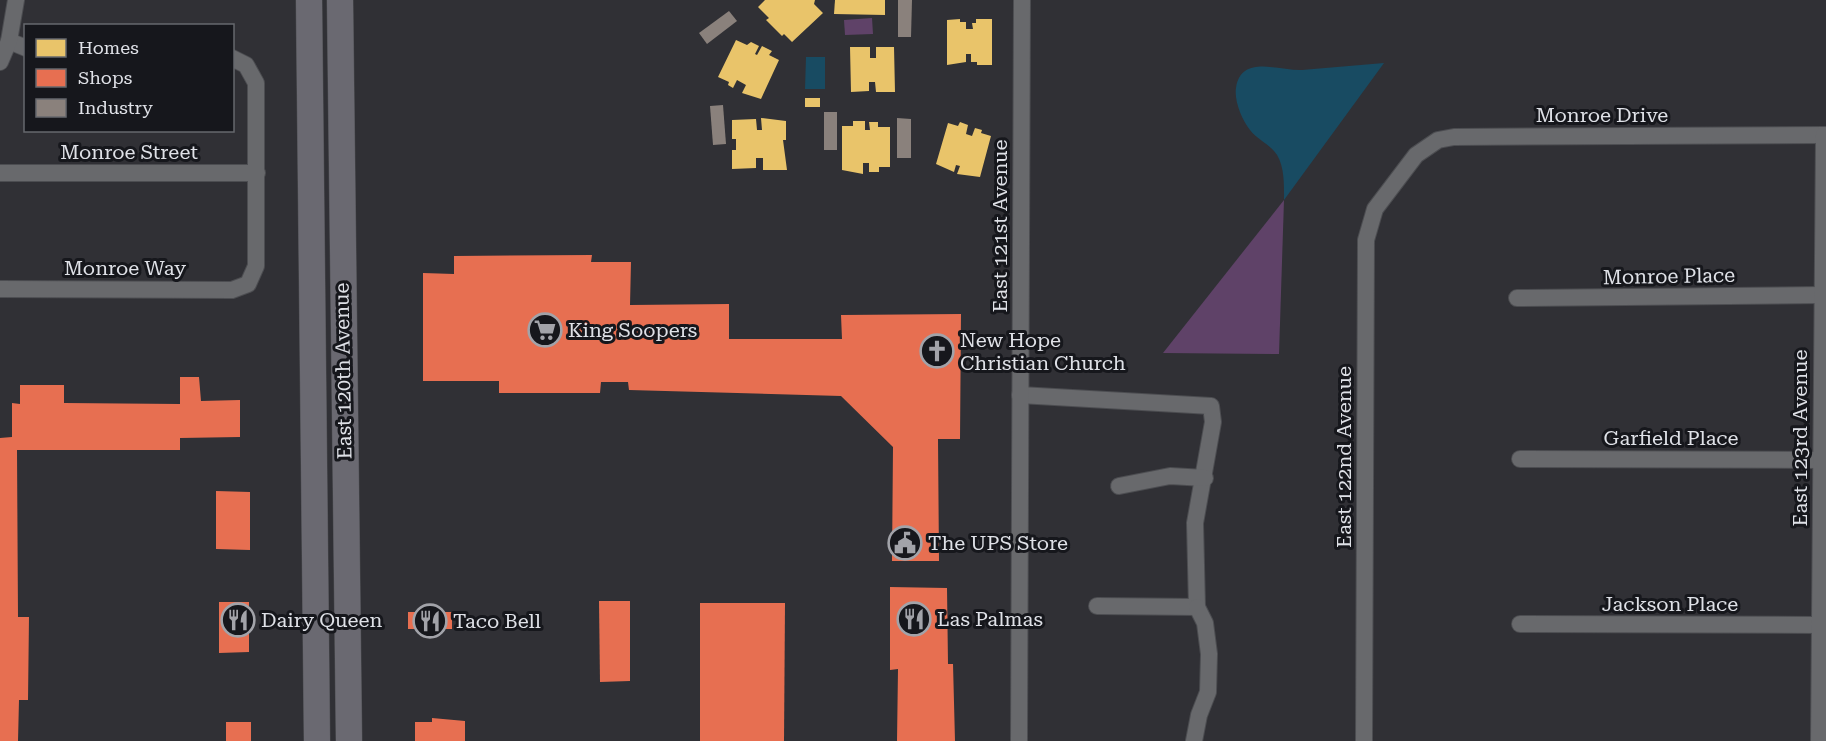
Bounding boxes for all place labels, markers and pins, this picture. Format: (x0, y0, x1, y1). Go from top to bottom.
supermarket icon: King Soopers (527, 312, 563, 348)
place label: King Soopers (568, 318, 697, 342)
place label: New Hope Christian Church (960, 328, 1126, 375)
church icon: New Hope Christian Church (919, 333, 955, 369)
public building icon: The UPS Store (887, 525, 923, 561)
place label: The UPS Store (928, 531, 1068, 555)
restaurant icon: Las Palmas (896, 601, 932, 637)
restaurant icon: Dairy Queen (220, 602, 256, 638)
restaurant icon: Taco Bell (412, 603, 448, 639)
place label: Las Palmas (937, 607, 1043, 631)
place label: Dairy Queen (261, 608, 383, 632)
place label: Taco Bell (453, 609, 541, 633)

